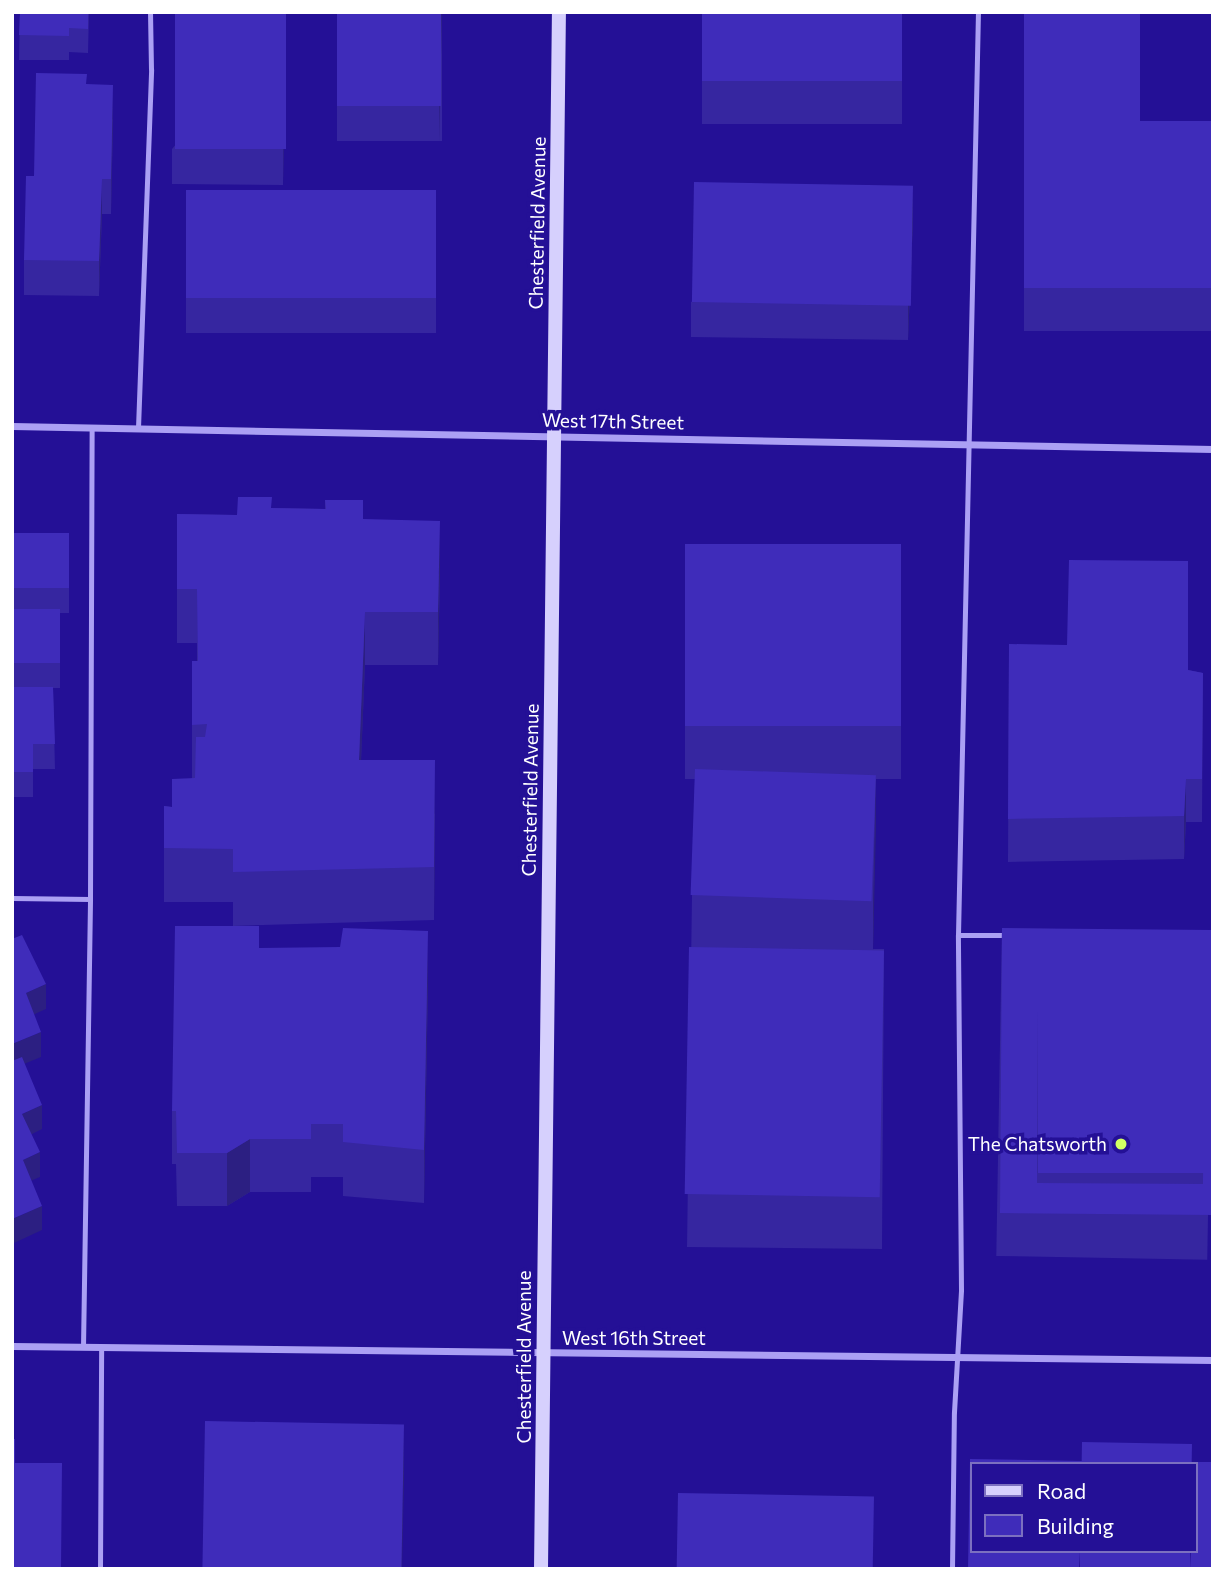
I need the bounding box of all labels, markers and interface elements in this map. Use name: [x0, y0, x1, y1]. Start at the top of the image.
street label: Chesterfield Avenue: [524, 136, 550, 310]
street label: West 17th Street: [542, 408, 684, 434]
street label: Chesterfield Avenue: [517, 703, 543, 877]
place label: The Chatsworth: [968, 1133, 1107, 1155]
marker: The Chatsworth: [1113, 1136, 1129, 1152]
street label: Chesterfield Avenue: [513, 1271, 535, 1443]
street label: West 16th Street: [562, 1327, 706, 1349]
legend: [970, 1462, 1197, 1553]
text: Road: [1037, 1478, 1086, 1503]
text: Building: [1037, 1513, 1114, 1538]

